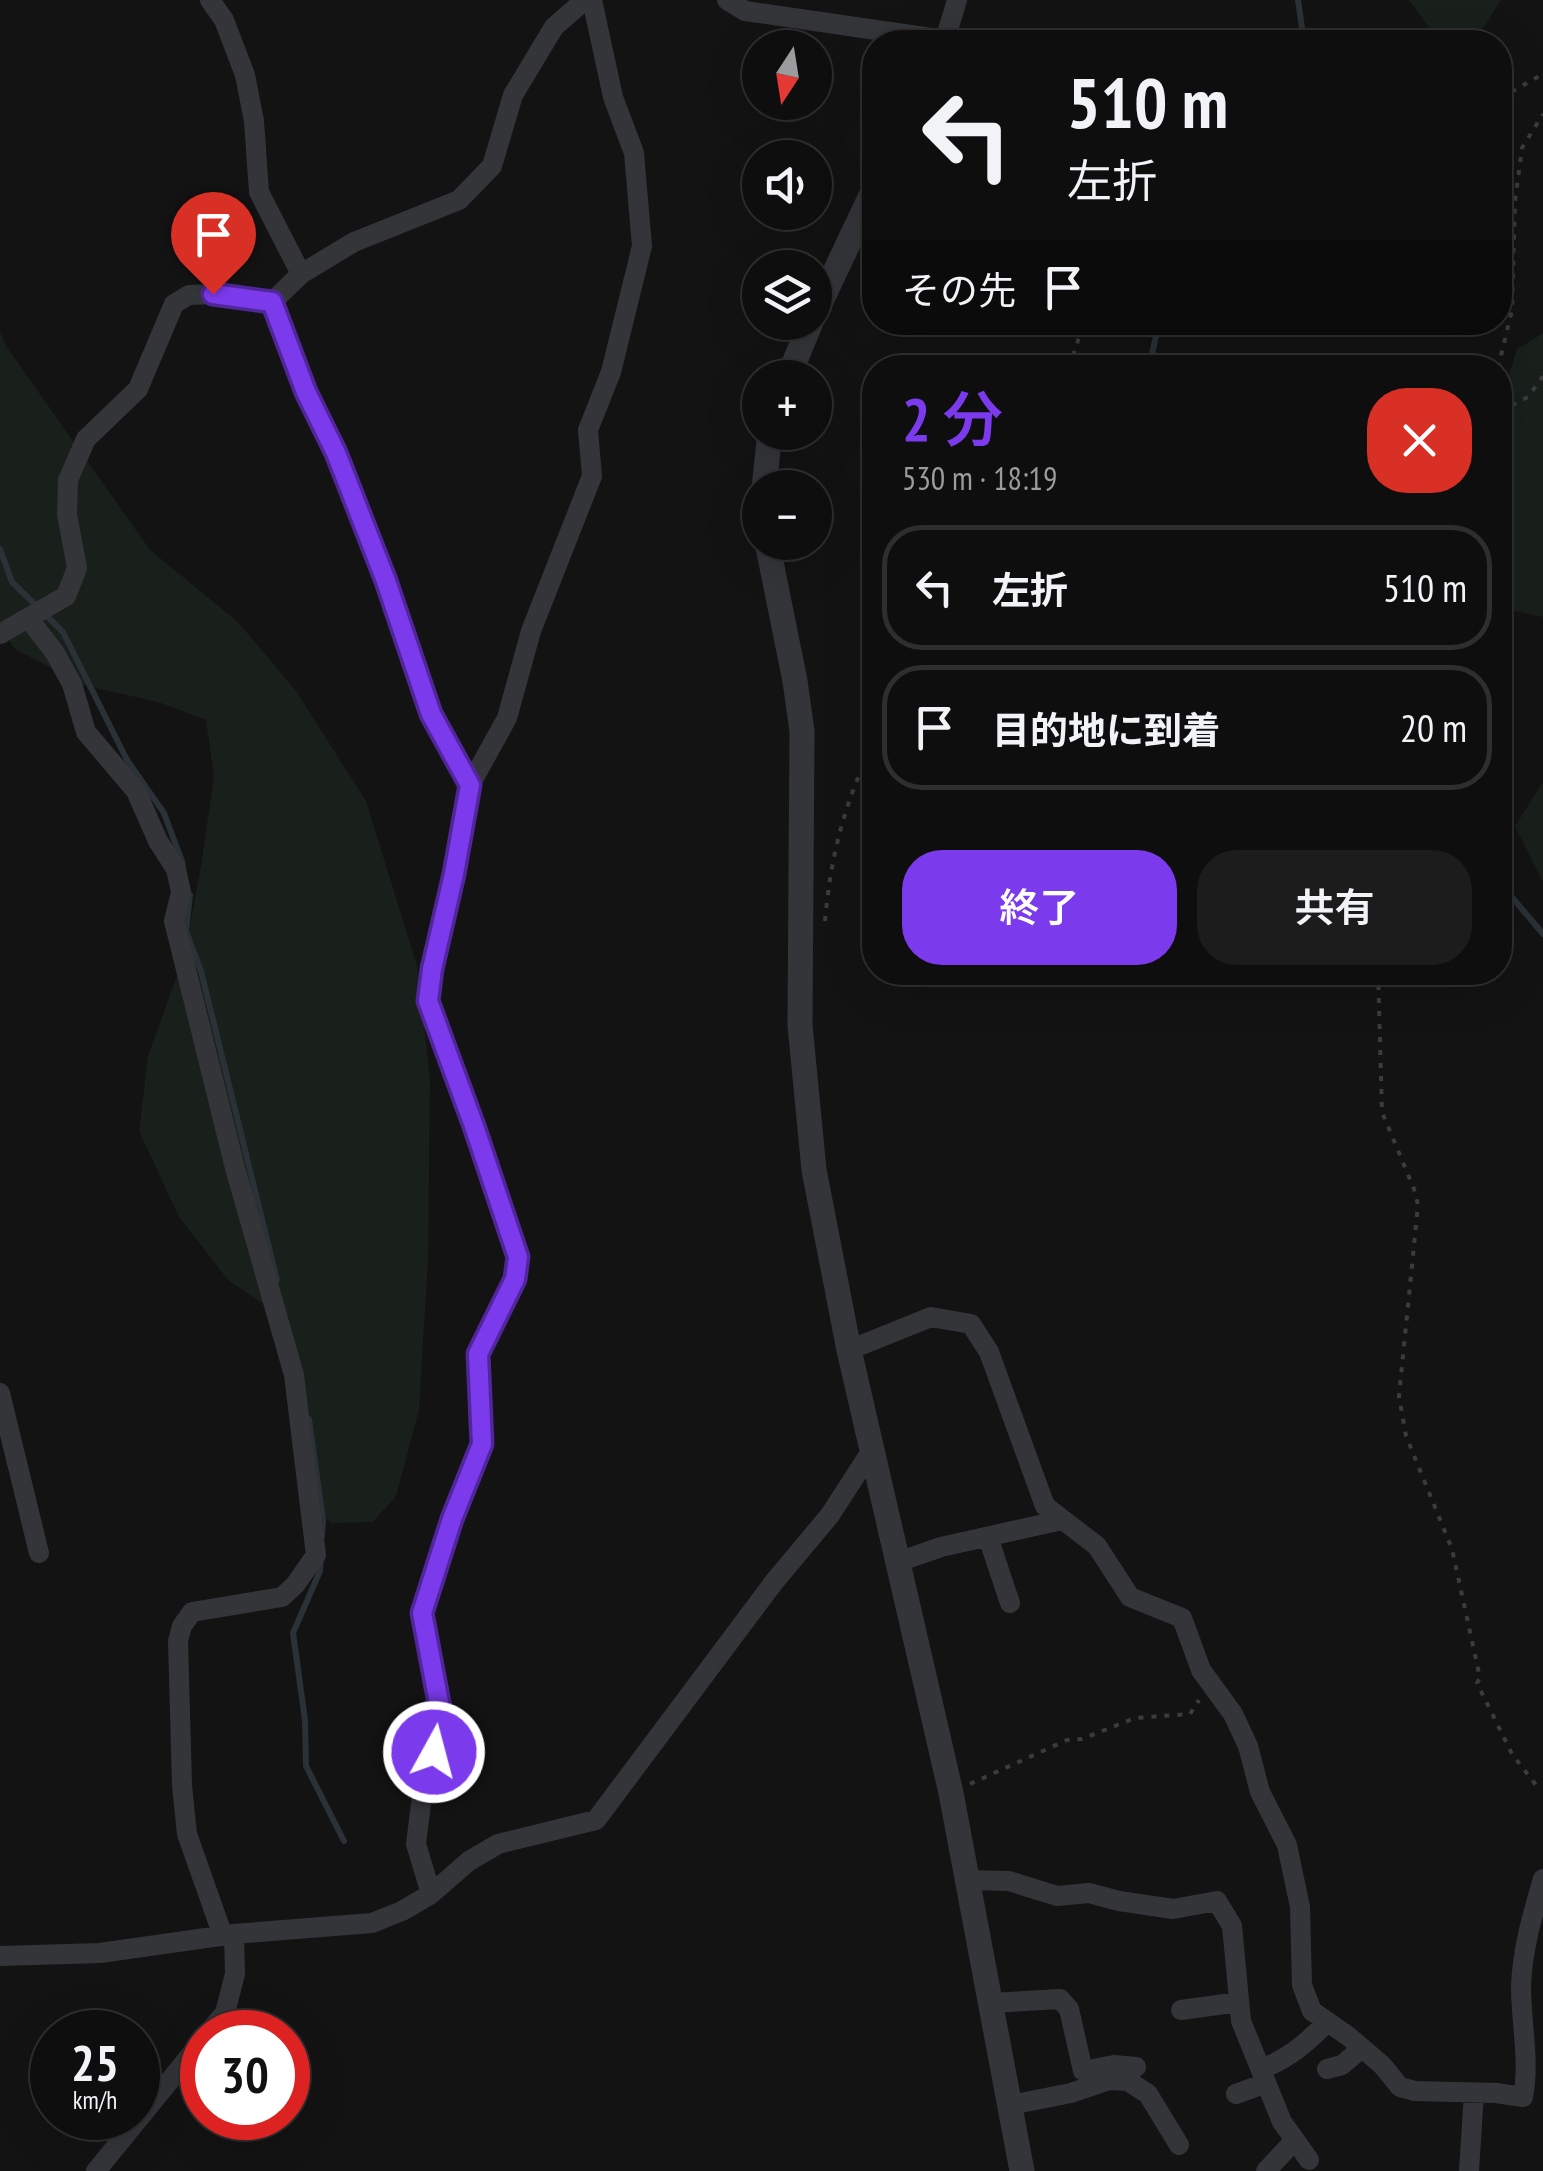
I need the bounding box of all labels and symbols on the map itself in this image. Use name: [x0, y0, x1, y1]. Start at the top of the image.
north arrow: [742, 30, 832, 120]
pin: [171, 192, 256, 295]
position arrow: [382, 1700, 486, 1804]
speed limit sign: 30: [180, 2010, 310, 2140]

